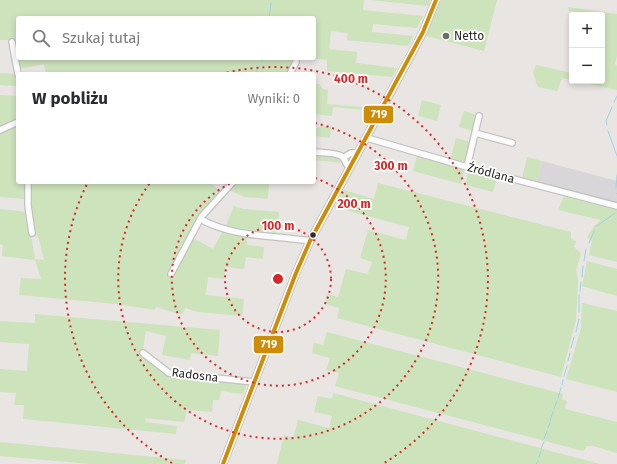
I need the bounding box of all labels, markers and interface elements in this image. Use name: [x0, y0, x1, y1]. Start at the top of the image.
map controls: [569, 12, 605, 84]
button: +: [569, 12, 605, 48]
search box: [16, 16, 316, 60]
icon: search: [30, 27, 52, 49]
text: Szukaj tutaj: [62, 29, 140, 47]
place label: Netto: [454, 29, 484, 43]
marker: Netto: [441, 31, 451, 41]
button: −: [569, 48, 605, 84]
text: 400 m: [334, 72, 368, 86]
text: W pobliżu: [32, 88, 108, 109]
text: Wyniki: 0: [247, 91, 300, 106]
line badge: 719: [363, 105, 394, 124]
text: 719: [371, 108, 387, 121]
street label: Źródlana: [466, 158, 517, 186]
text: 300 m: [373, 159, 408, 173]
text: 200 m: [337, 197, 371, 211]
text: 100 m: [262, 219, 294, 233]
unlabelled marker: [308, 230, 318, 240]
centre of rings: [271, 272, 285, 286]
line badge: 719: [253, 335, 284, 354]
text: 719: [261, 338, 277, 351]
street label: Radosna: [171, 365, 219, 385]

